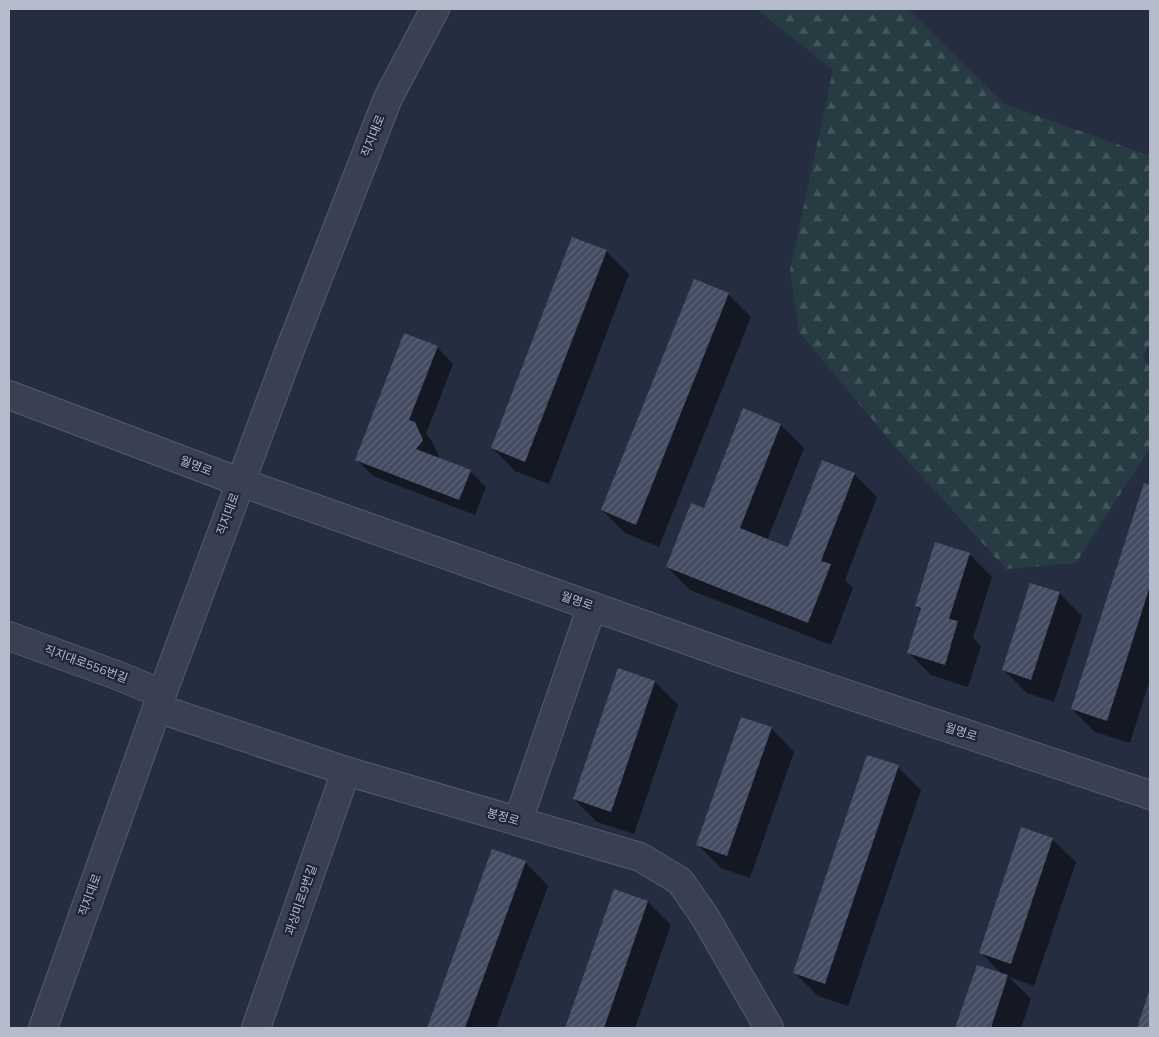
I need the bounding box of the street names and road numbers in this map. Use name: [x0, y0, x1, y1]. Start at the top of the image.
street label: 직지대로: [357, 113, 388, 159]
street label: 월명로: [178, 453, 214, 478]
street label: 직지대로: [213, 491, 242, 537]
street label: 월명로: [559, 588, 595, 613]
street label: 직지대로556번길: [42, 641, 130, 686]
street label: 월명로: [943, 719, 979, 744]
street label: 봉정로: [485, 805, 521, 828]
street label: 과상미로9번길: [281, 863, 320, 937]
street label: 직지대로: [75, 872, 104, 918]

